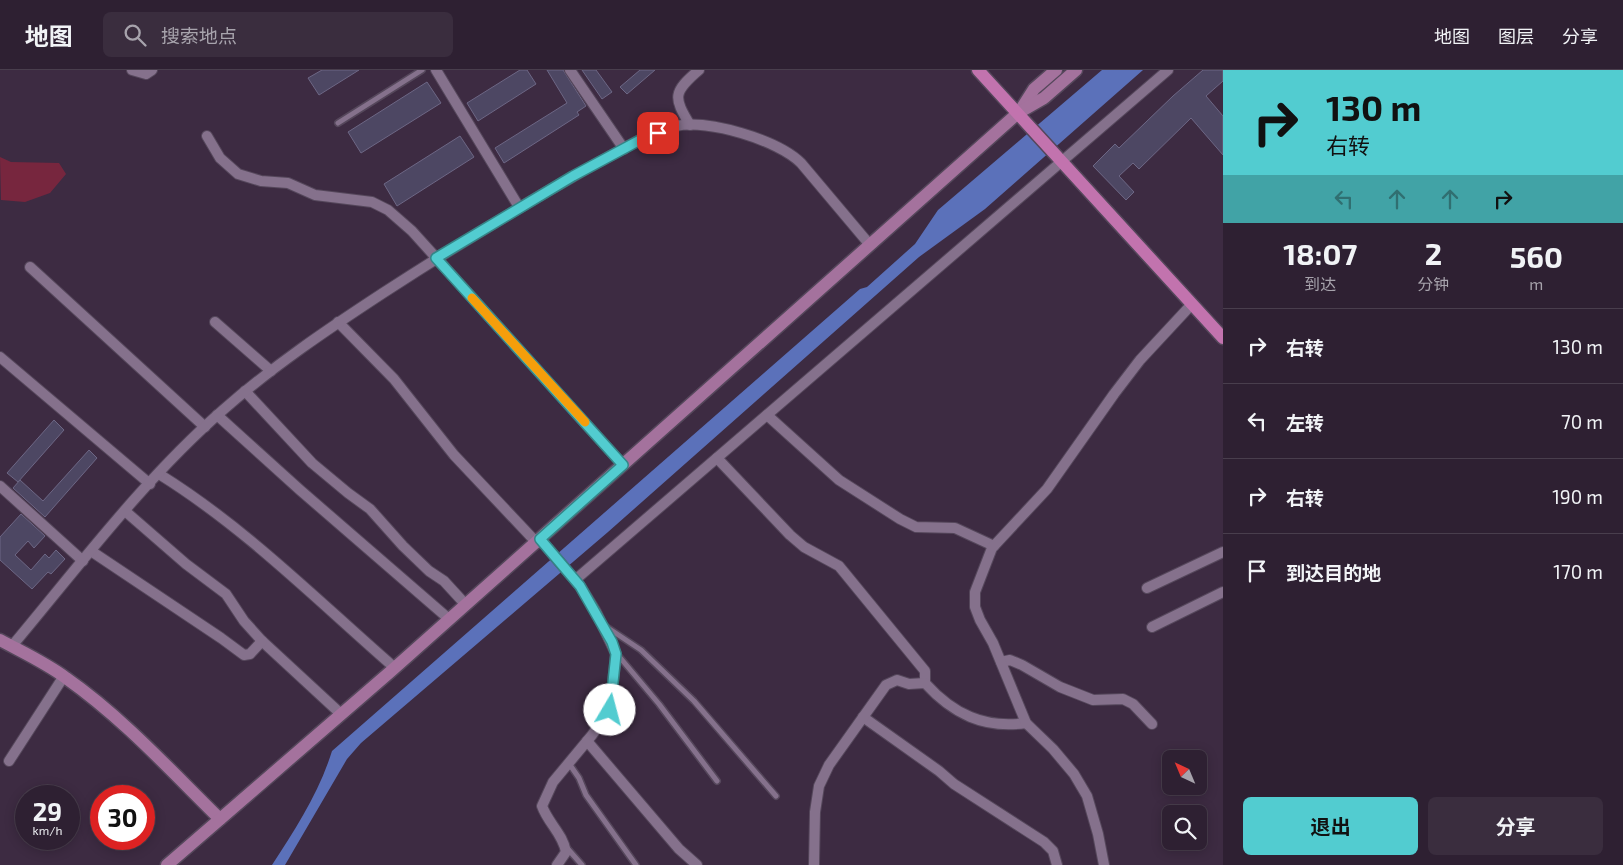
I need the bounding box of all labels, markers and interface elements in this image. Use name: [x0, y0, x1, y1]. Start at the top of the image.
search box: [103, 12, 453, 57]
text: 地图: [25, 21, 73, 50]
icon: search: [121, 21, 149, 49]
text: 搜索地点: [161, 24, 237, 47]
text: 地图: [1434, 25, 1470, 47]
text: 图层: [1498, 25, 1534, 47]
text: 分享: [1562, 25, 1598, 47]
text: 130 m: [1326, 86, 1421, 128]
icon: right: [1243, 90, 1308, 155]
pin: [637, 112, 679, 154]
icon: arrive: [644, 119, 672, 147]
text: 右转: [1326, 132, 1370, 158]
icon: left: [1330, 185, 1358, 213]
icon: ahead: [1383, 185, 1411, 213]
icon: ahead: [1436, 185, 1464, 213]
icon: right: [1489, 185, 1517, 213]
text: 18:07: [1283, 235, 1357, 271]
text: 2: [1425, 235, 1442, 271]
text: 560: [1510, 238, 1563, 274]
text: 到达: [1304, 274, 1336, 293]
text: 分钟: [1417, 274, 1449, 293]
text: m: [1529, 274, 1543, 293]
icon: right: [1243, 332, 1271, 360]
text: 130 m: [1553, 335, 1603, 358]
text: 右转: [1286, 336, 1324, 359]
icon: left: [1243, 407, 1271, 435]
text: 70 m: [1561, 410, 1603, 433]
text: 左转: [1286, 411, 1324, 434]
icon: right: [1243, 482, 1271, 510]
text: 190 m: [1552, 485, 1603, 508]
text: 右转: [1286, 486, 1324, 509]
icon: arrive: [1243, 557, 1271, 585]
text: 170 m: [1553, 560, 1603, 583]
text: 到达目的地: [1286, 561, 1381, 584]
position arrow: [583, 683, 635, 735]
north arrow: [1162, 750, 1208, 795]
map controls: [1162, 750, 1207, 850]
speed limit sign: 30: [90, 785, 155, 850]
text: 29: [33, 796, 62, 826]
button: 退出: [1243, 797, 1418, 855]
button: 分享: [1428, 797, 1603, 855]
button: search: [1162, 805, 1207, 850]
text: km/h: [33, 823, 62, 837]

